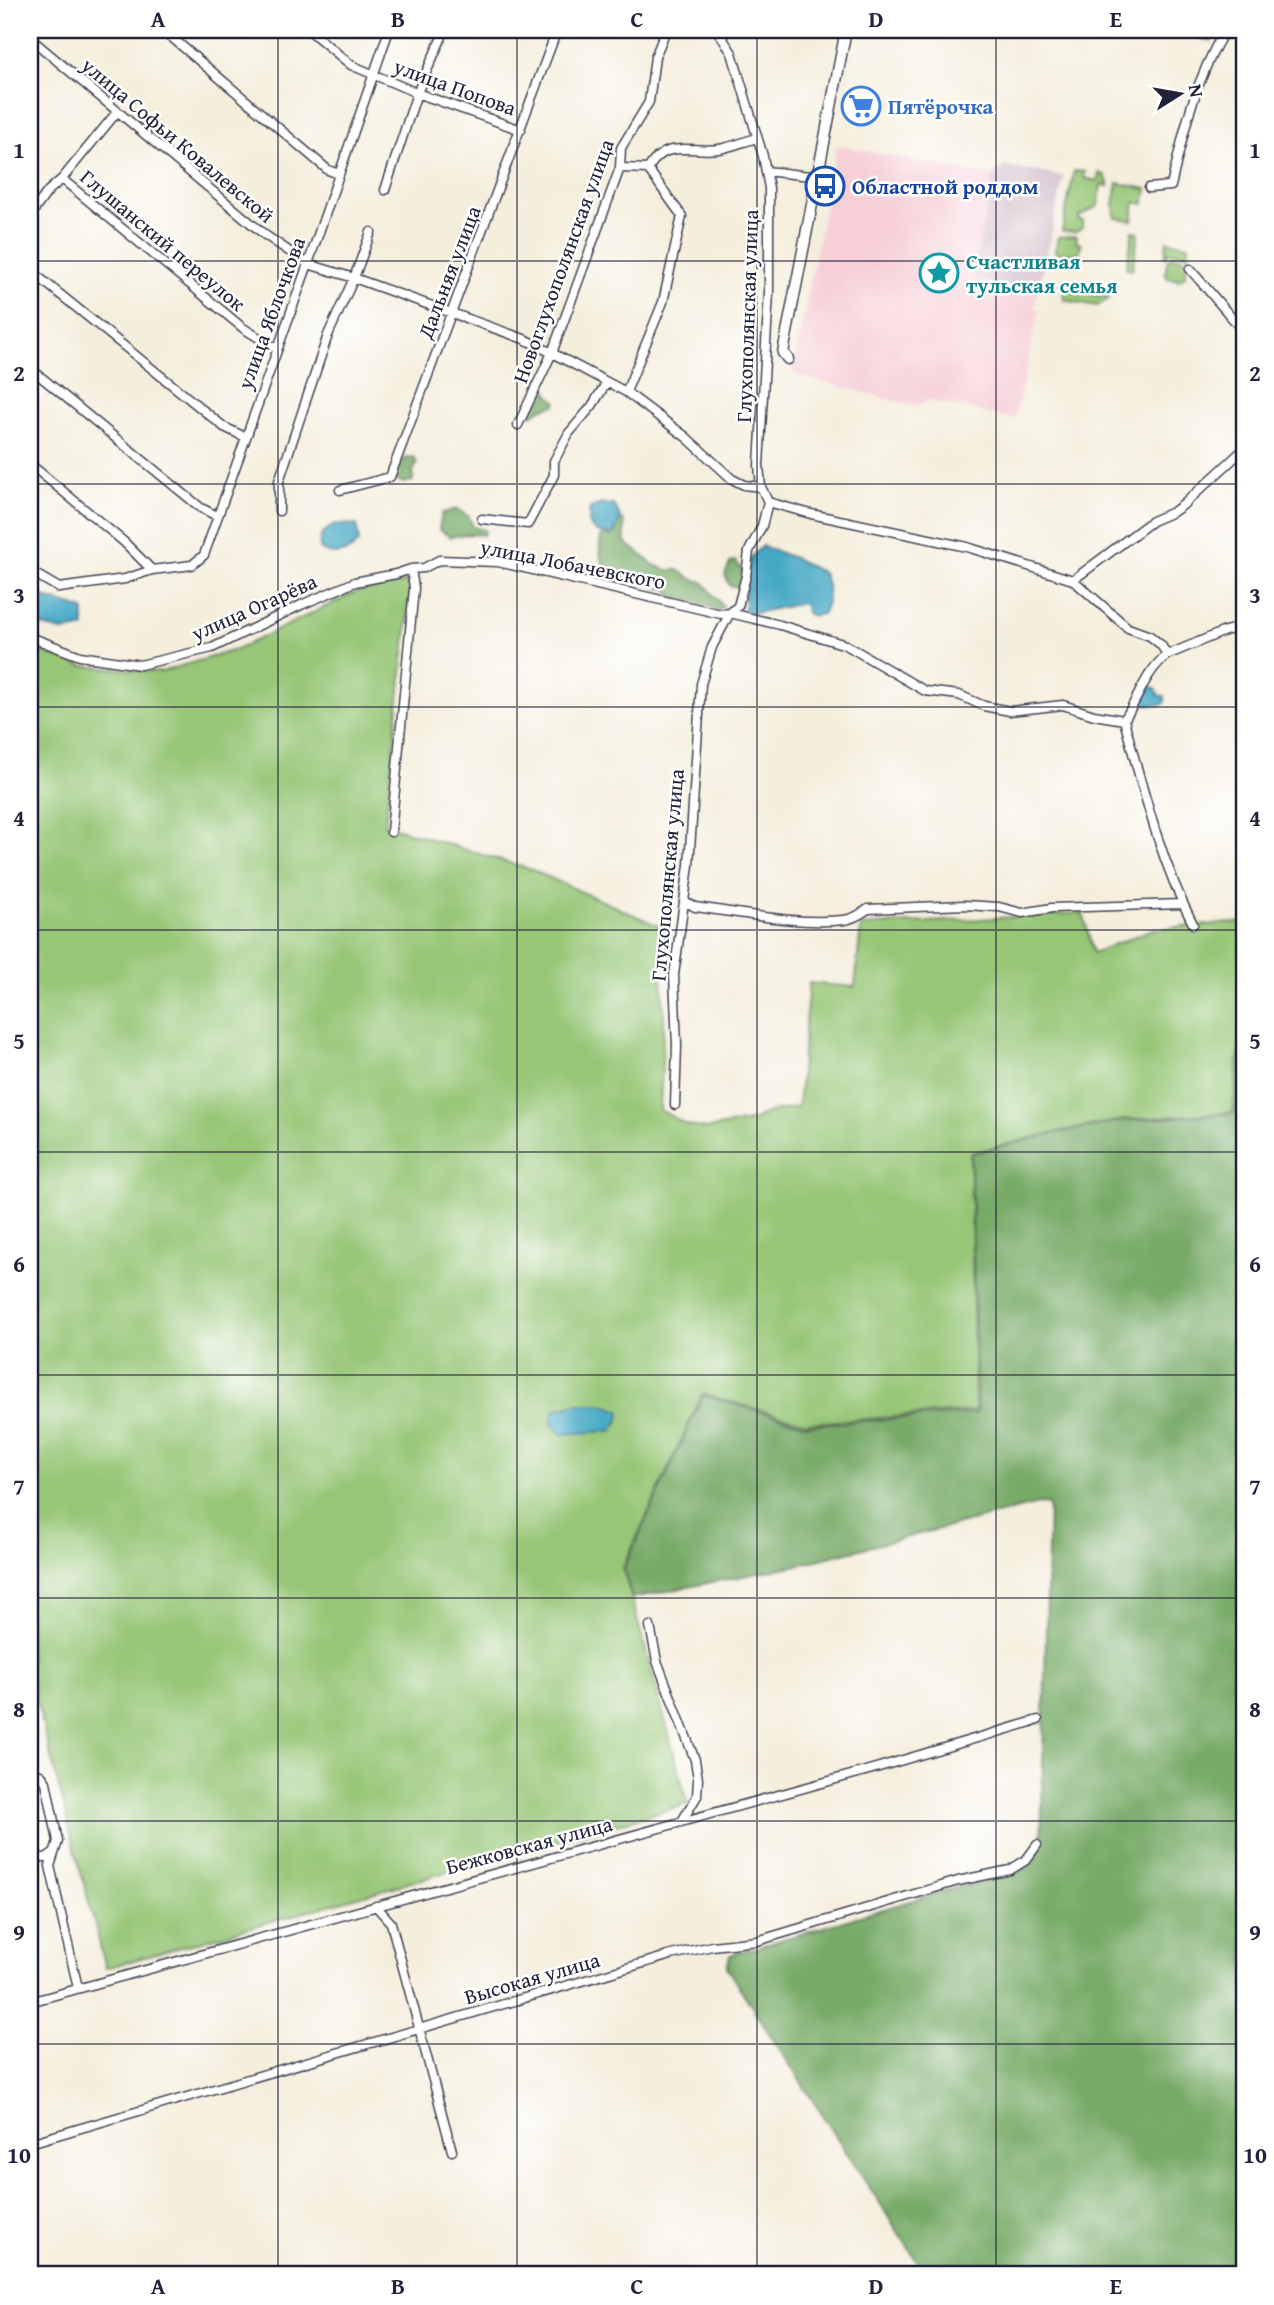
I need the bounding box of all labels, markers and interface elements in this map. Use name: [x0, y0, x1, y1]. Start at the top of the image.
text: A: [151, 2, 166, 35]
text: B: [391, 2, 405, 35]
text: C: [630, 2, 644, 35]
text: D: [869, 2, 884, 35]
text: E: [1110, 2, 1122, 35]
street label: улица Софьи Ковалевской: [74, 49, 281, 230]
street label: улица Попова: [388, 50, 521, 124]
north arrow: [1144, 60, 1214, 130]
text: N: [1182, 82, 1212, 100]
supermarket icon: Пятёрочка: [840, 85, 882, 127]
place label: Пятёрочка: [888, 91, 994, 122]
text: 1: [13, 133, 25, 166]
text: 1: [1249, 133, 1261, 166]
street label: Новоглухополянская улица: [504, 135, 622, 387]
street label: Глушанский переулок: [74, 162, 252, 318]
bus stop icon: Областной роддом: [804, 165, 846, 207]
place label: Областной роддом: [852, 171, 1039, 202]
street label: Дальняя улица: [409, 201, 488, 344]
street label: Глухополянская улица: [728, 209, 766, 423]
street label: улица Яблочкова: [229, 233, 313, 394]
place label: Счастливая тульская семья: [966, 246, 1118, 301]
place icon: Счастливая тульская семья: [918, 252, 960, 294]
text: 2: [13, 356, 25, 389]
text: 2: [1249, 356, 1261, 389]
street label: улица Лобачевского: [477, 531, 668, 597]
street label: улица Огарёва: [185, 566, 322, 649]
text: 3: [13, 578, 25, 611]
text: 3: [1249, 578, 1261, 611]
street label: Глухополянская улица: [642, 768, 692, 982]
text: 4: [13, 801, 25, 834]
text: 4: [1249, 801, 1261, 834]
text: 5: [13, 1024, 25, 1057]
text: 5: [1249, 1024, 1261, 1057]
text: 6: [13, 1247, 25, 1280]
text: 6: [1249, 1247, 1261, 1280]
text: 7: [13, 1470, 25, 1503]
text: 7: [1249, 1470, 1261, 1503]
text: 8: [13, 1692, 25, 1725]
text: 8: [1249, 1692, 1261, 1725]
street label: Бежковская улица: [442, 1808, 616, 1882]
text: 9: [13, 1915, 25, 1948]
text: 9: [1249, 1915, 1261, 1948]
street label: Высокая улица: [461, 1944, 603, 2012]
text: 10: [7, 2138, 31, 2171]
text: 10: [1243, 2138, 1267, 2171]
text: A: [151, 2269, 166, 2302]
text: B: [391, 2269, 405, 2302]
text: C: [630, 2269, 644, 2302]
text: D: [869, 2269, 884, 2302]
text: E: [1110, 2269, 1122, 2302]

